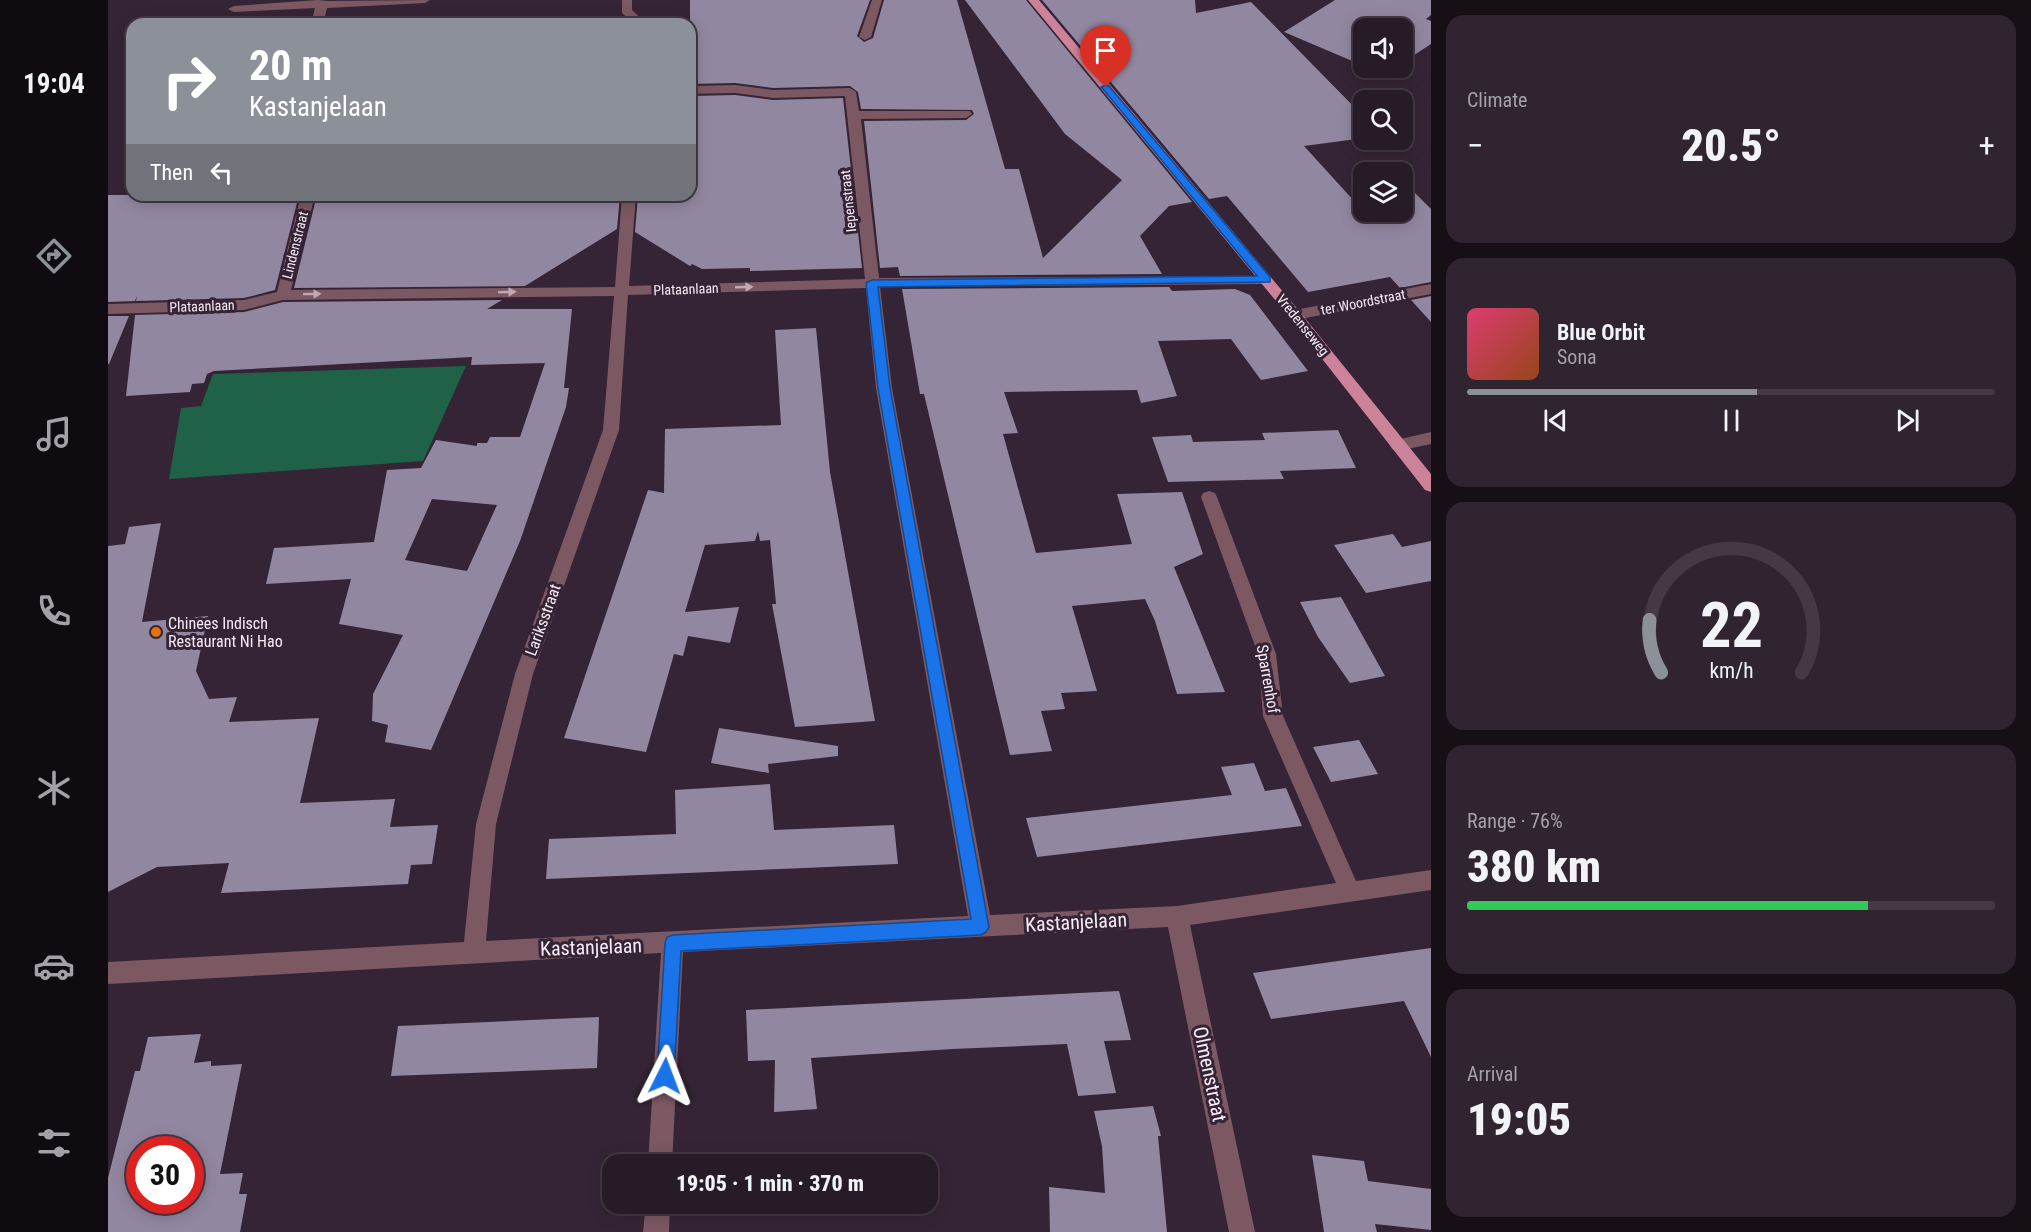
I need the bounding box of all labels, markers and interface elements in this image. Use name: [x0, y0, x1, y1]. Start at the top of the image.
map controls: [1353, 18, 1413, 222]
button: sound: [1353, 18, 1413, 78]
pin: [1080, 25, 1131, 87]
icon: arrive: [1089, 34, 1122, 67]
text: 20 m: [249, 41, 332, 90]
icon: right: [150, 42, 228, 120]
text: 19:04: [23, 68, 85, 100]
text: Climate: [1467, 88, 1527, 112]
button: search: [1353, 90, 1413, 150]
text: Kastanjelaan: [249, 91, 387, 123]
text: 20.5°: [1681, 119, 1781, 172]
text: −: [1467, 126, 1484, 165]
text: +: [1979, 126, 1995, 165]
icon: left: [205, 156, 238, 189]
text: Then: [150, 160, 193, 185]
button: layers: [1353, 162, 1413, 222]
street label: Iepenstraat: [837, 169, 859, 233]
street label: Lindenstraat: [279, 210, 311, 280]
icon: directions: [33, 235, 75, 277]
street label: Plataanlaan: [653, 280, 719, 298]
one-way arrow: [735, 283, 754, 292]
street label: ter Woordstraat: [1319, 286, 1407, 318]
one-way arrow: [498, 287, 517, 297]
one-way arrow: [303, 289, 322, 299]
street label: Vredenseweg: [1273, 291, 1333, 359]
street label: Plataanlaan: [169, 297, 235, 315]
text: Blue Orbit: [1557, 320, 1645, 345]
text: Sona: [1557, 345, 1597, 369]
icon: previous: [1539, 404, 1572, 437]
icon: pause: [1715, 404, 1748, 437]
icon: next: [1891, 404, 1924, 437]
icon: music: [33, 413, 75, 455]
street label: Lariksstraat: [521, 581, 565, 658]
text: 22: [1699, 589, 1763, 662]
icon: phone: [33, 590, 75, 632]
place label: Chinees Indisch Restaurant Ni Hao: [168, 614, 283, 651]
marker: Chinees Indisch Restaurant Ni Hao: [149, 625, 163, 639]
street label: Sparrenhof: [1253, 643, 1283, 715]
text: km/h: [1709, 658, 1753, 683]
icon: climate: [33, 767, 75, 809]
text: Range · 76%: [1467, 809, 1563, 833]
text: 380 km: [1467, 840, 1601, 893]
street label: Kastanjelaan: [1024, 907, 1128, 937]
street label: Kastanjelaan: [540, 933, 642, 961]
icon: car: [33, 945, 75, 987]
street label: Olmenstraat: [1188, 1024, 1232, 1124]
position arrow: [633, 1044, 697, 1108]
text: Arrival: [1467, 1062, 1518, 1086]
text: 19:05: [1467, 1093, 1571, 1146]
icon: filters: [33, 1122, 75, 1164]
speed limit sign: 30: [126, 1136, 204, 1214]
text: 19:05 · 1 min · 370 m: [676, 1171, 864, 1196]

